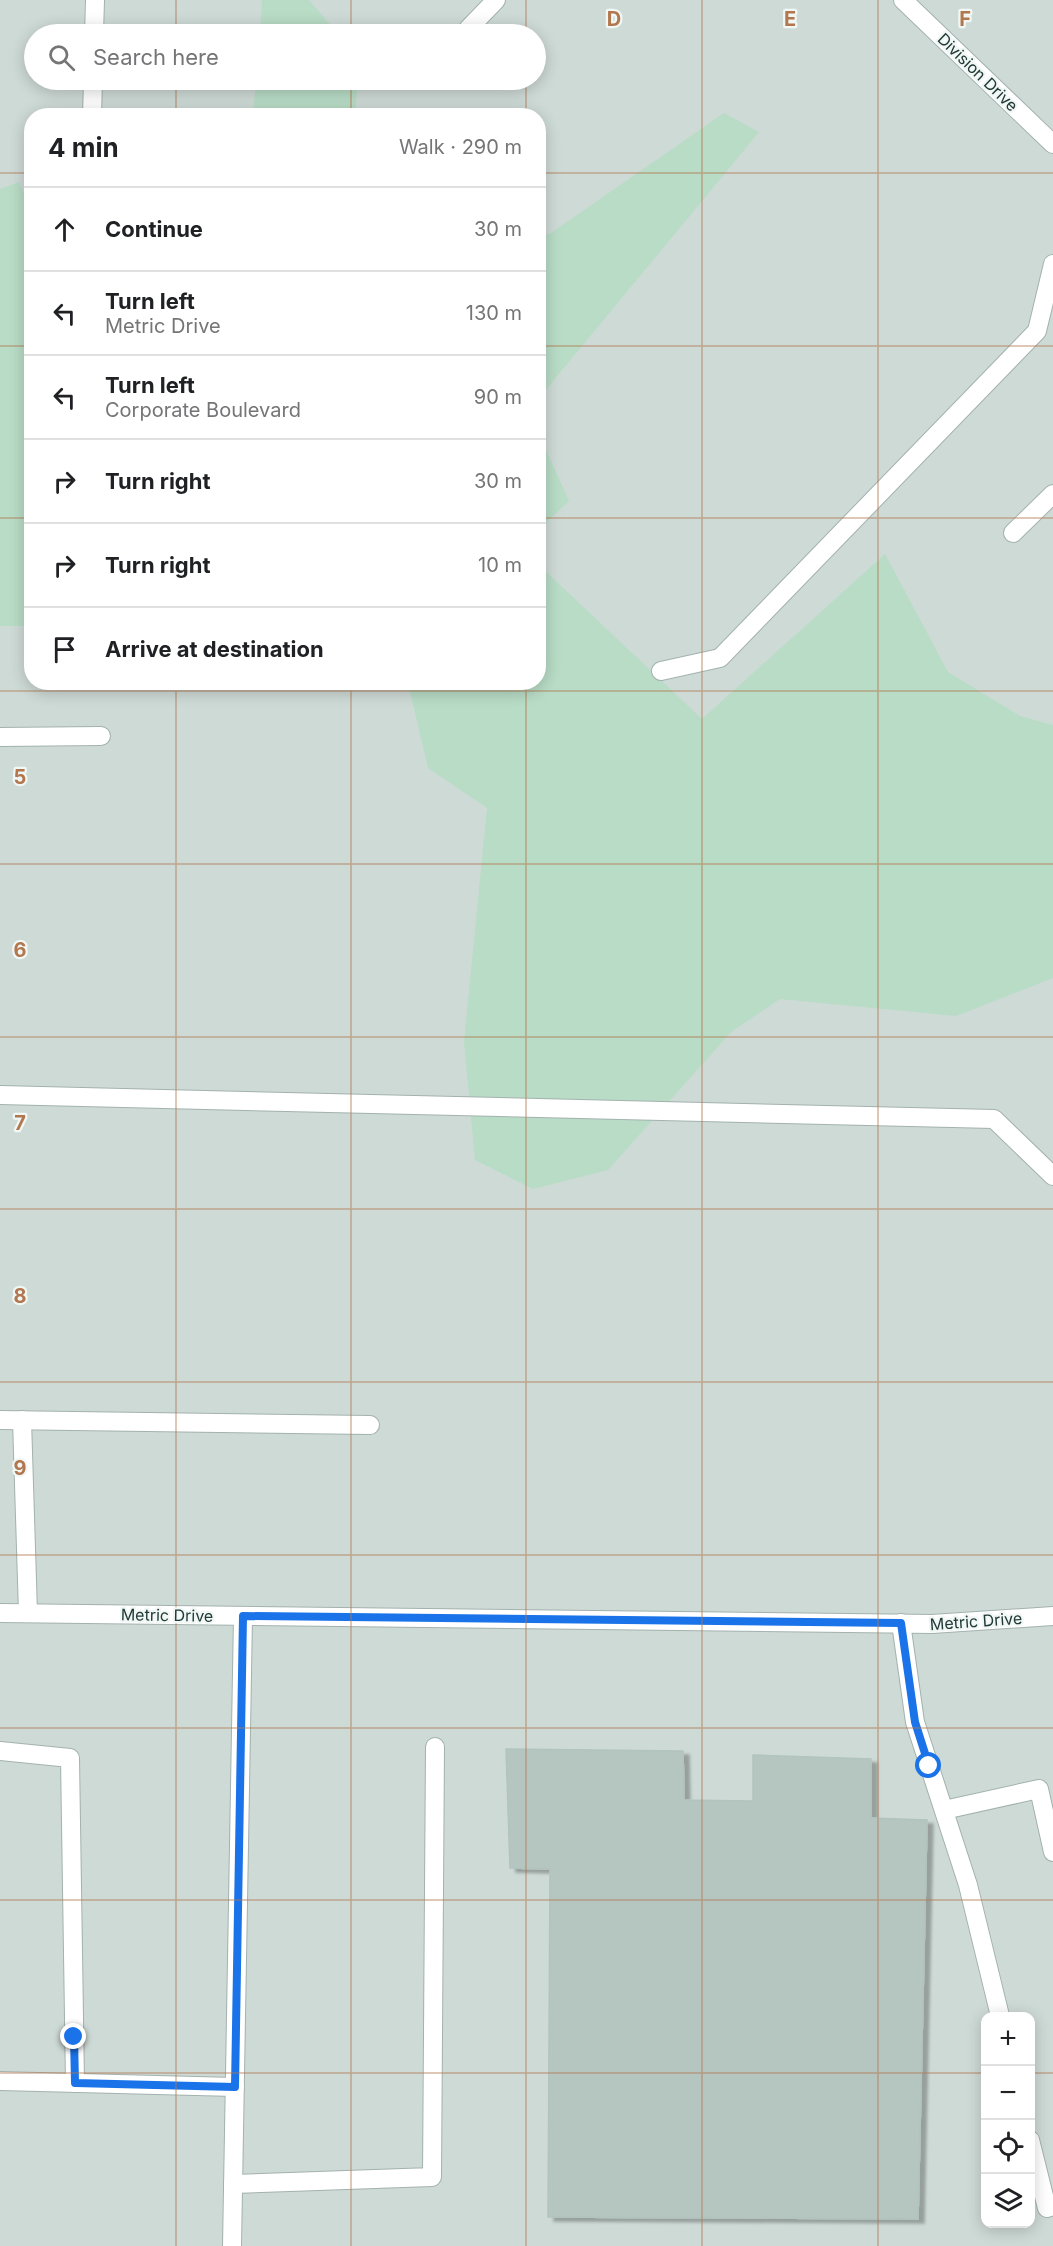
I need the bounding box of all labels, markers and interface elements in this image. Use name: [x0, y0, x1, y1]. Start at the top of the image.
text: D: [607, 7, 621, 31]
text: E: [784, 7, 796, 31]
text: F: [959, 7, 971, 31]
search box: [24, 24, 546, 90]
street label: Division Drive: [934, 29, 1022, 115]
icon: search: [45, 41, 78, 74]
text: Search here: [93, 44, 219, 70]
text: 4 min: [48, 132, 119, 163]
text: Walk · 290 m: [399, 135, 522, 159]
icon: ahead: [48, 213, 81, 246]
text: Continue: [105, 216, 203, 242]
text: 30 m: [474, 217, 522, 241]
text: Turn left: [105, 288, 195, 314]
icon: left: [48, 297, 81, 330]
text: 130 m: [466, 301, 522, 325]
text: Metric Drive: [105, 314, 221, 338]
text: Turn left: [105, 372, 195, 398]
icon: left: [48, 381, 81, 414]
text: 90 m: [474, 385, 522, 409]
text: Corporate Boulevard: [105, 398, 301, 422]
icon: right: [48, 465, 81, 498]
text: Turn right: [105, 468, 211, 494]
text: 30 m: [474, 469, 522, 493]
icon: right: [48, 549, 81, 582]
text: Turn right: [105, 552, 211, 578]
text: 10 m: [478, 553, 522, 577]
icon: arrive: [48, 633, 81, 666]
text: Arrive at destination: [105, 636, 324, 662]
text: 5: [14, 765, 26, 789]
text: 6: [14, 938, 27, 962]
text: 7: [14, 1111, 26, 1135]
text: 8: [13, 1284, 27, 1308]
text: 9: [14, 1456, 27, 1480]
street label: Metric Drive: [121, 1604, 213, 1626]
street label: Metric Drive: [929, 1608, 1023, 1634]
route start: [915, 1752, 941, 1778]
map controls: [981, 2012, 1035, 2228]
button: +: [981, 2012, 1035, 2066]
route end: [60, 2023, 86, 2049]
button: −: [981, 2066, 1035, 2120]
button: locate: [981, 2120, 1035, 2174]
button: layers: [981, 2174, 1035, 2228]

